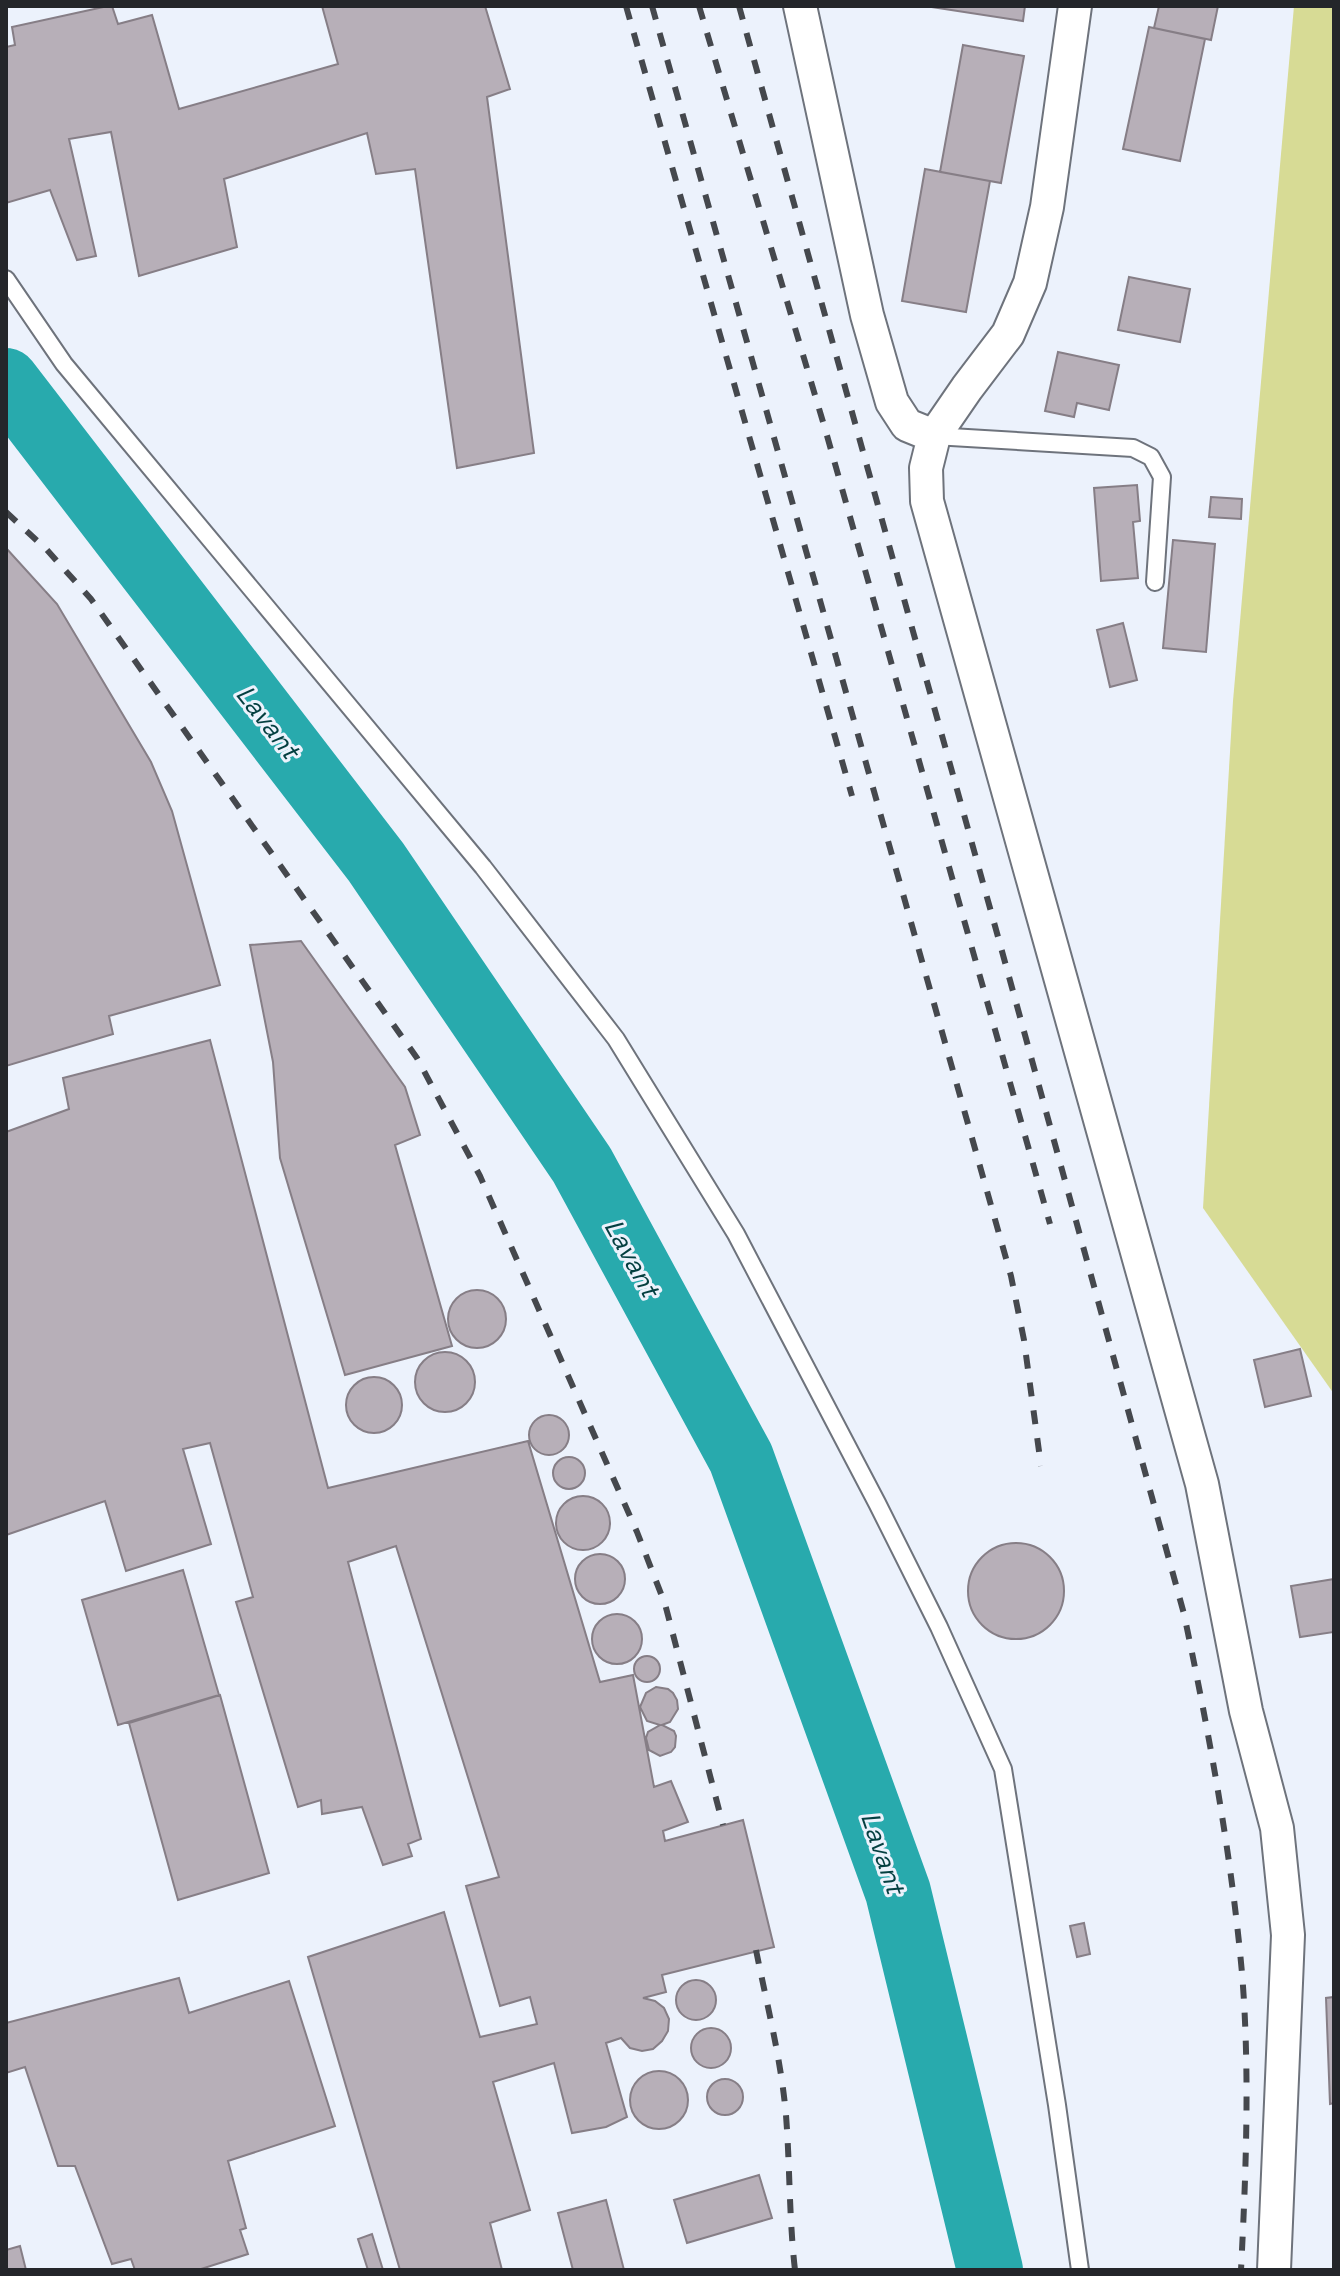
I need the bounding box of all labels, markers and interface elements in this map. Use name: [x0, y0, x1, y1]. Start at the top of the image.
water label: Lavant: [229, 678, 309, 767]
water label: Lavant: [597, 1213, 668, 1305]
water label: Lavant: [853, 1807, 913, 1900]

